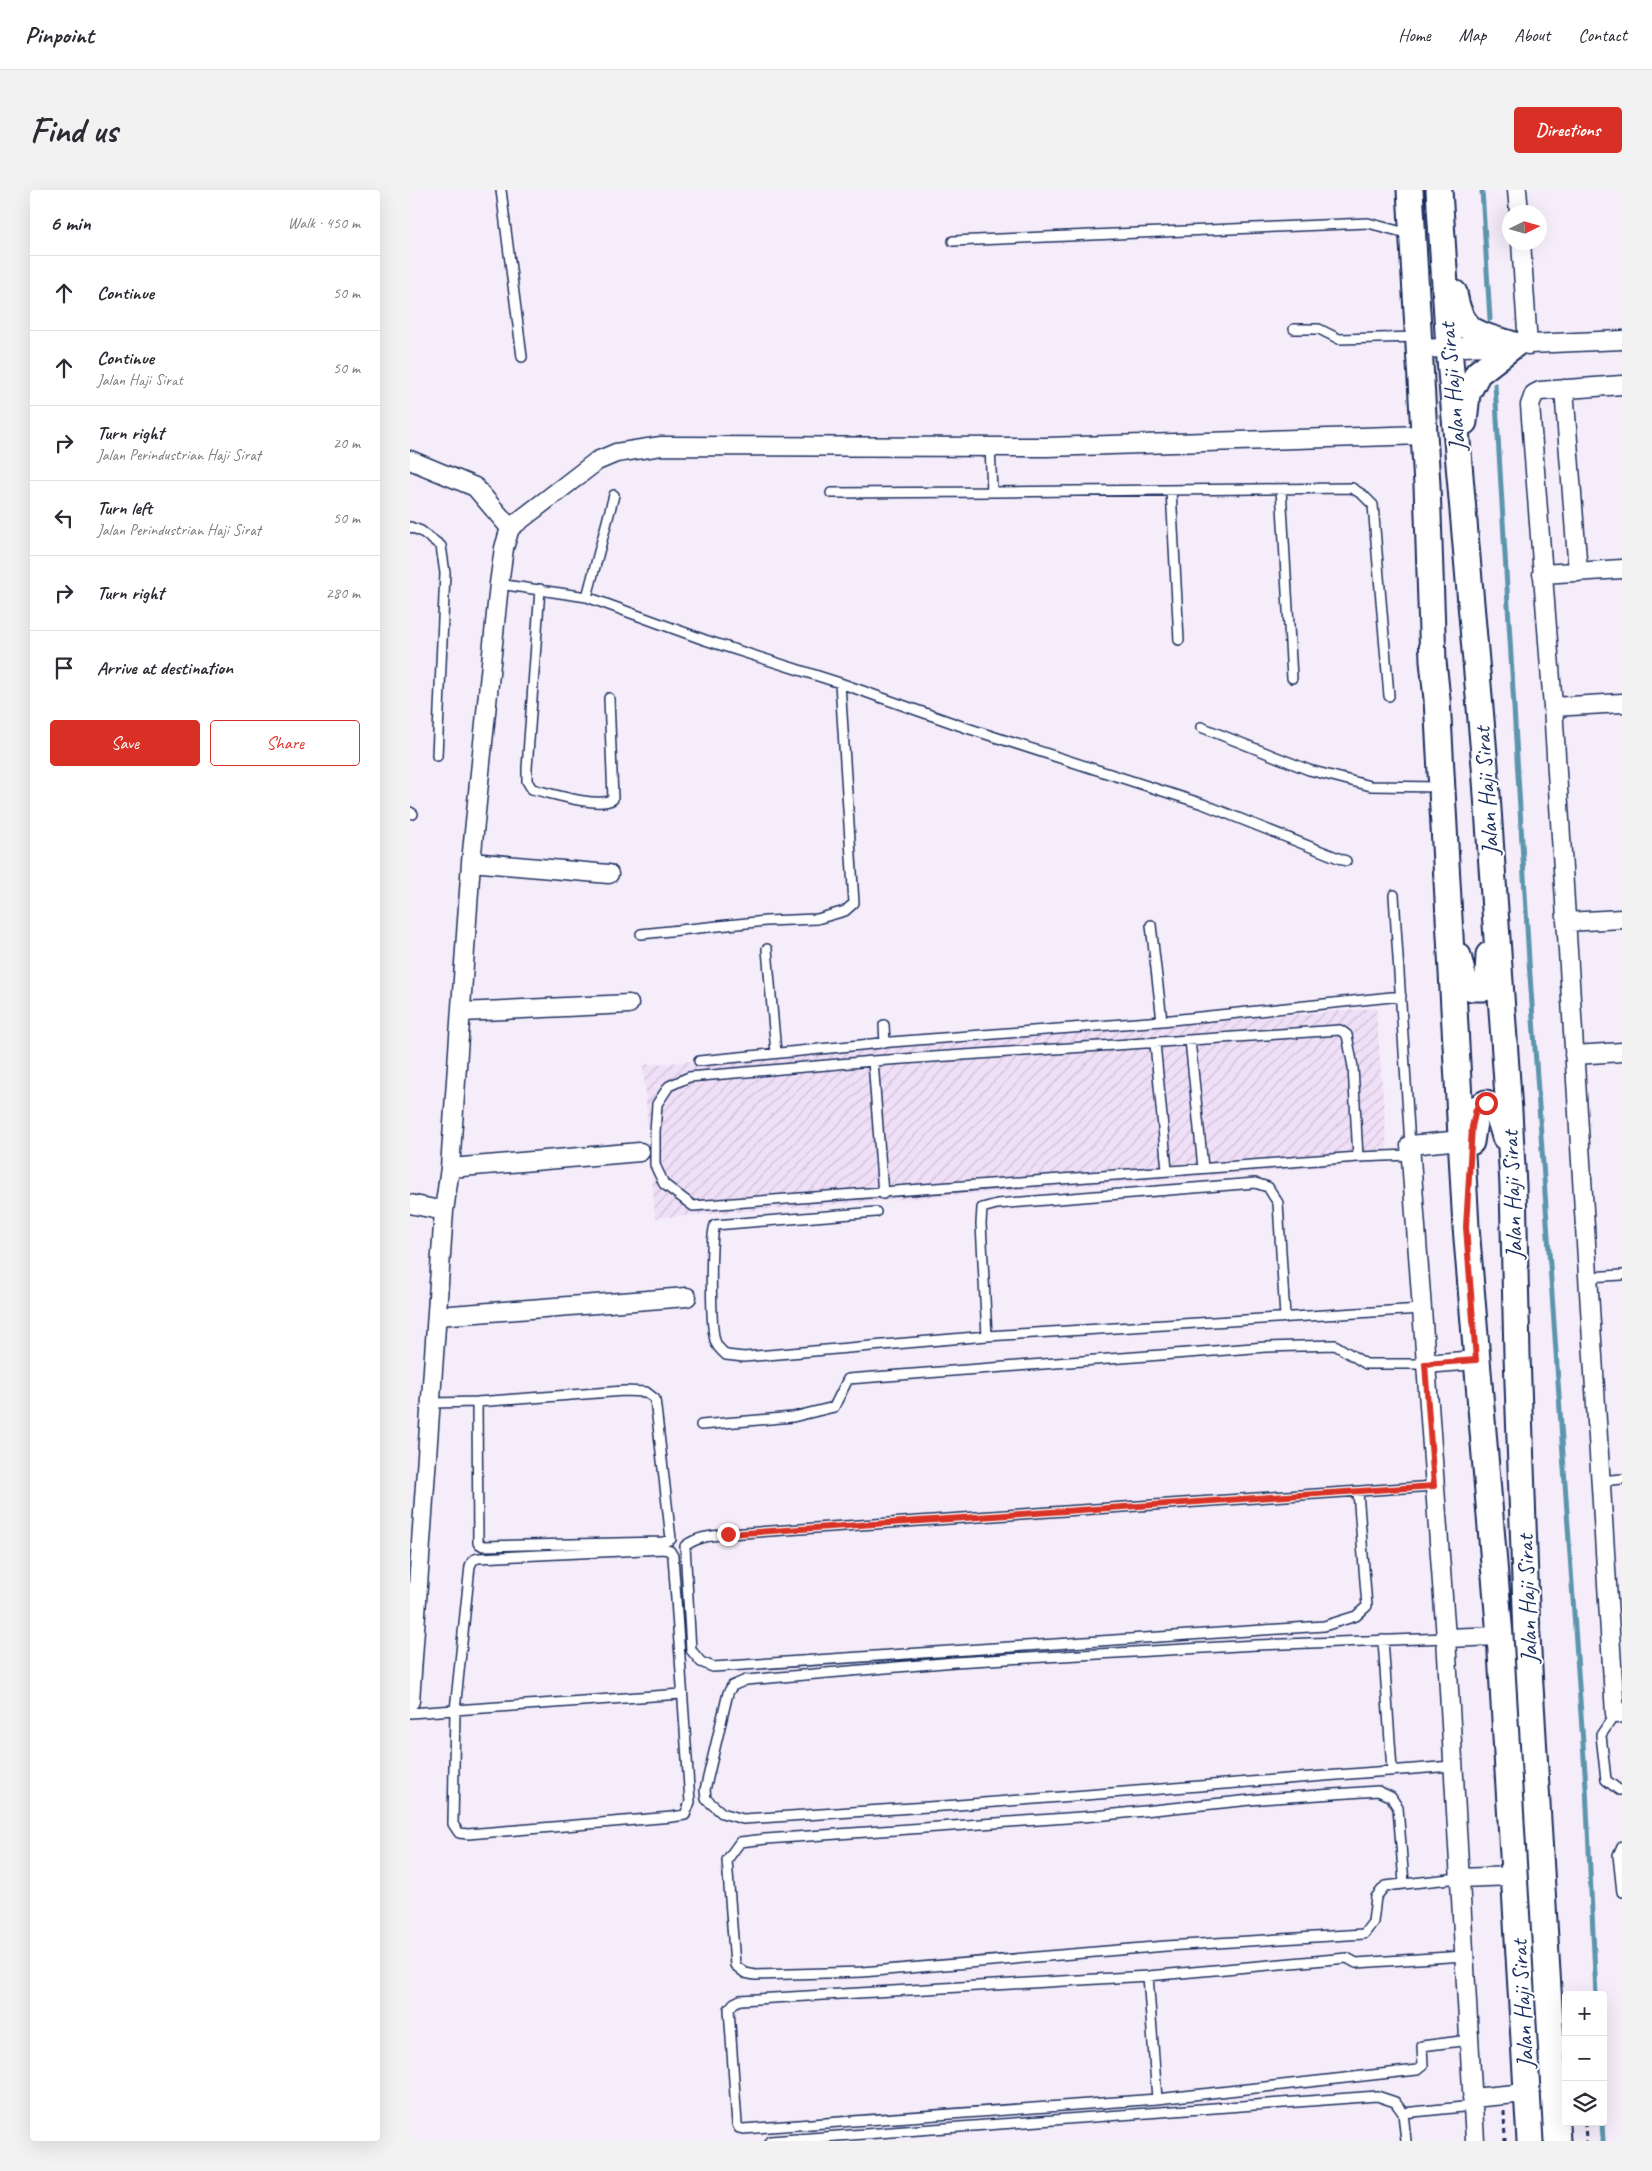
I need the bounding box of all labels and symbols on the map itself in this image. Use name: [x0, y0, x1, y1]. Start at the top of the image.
north arrow: [1502, 205, 1547, 250]
street label: Jalan Haji Sirat: [1431, 320, 1473, 453]
street label: Jalan Haji Sirat: [1466, 724, 1506, 857]
route start: [1475, 1092, 1498, 1115]
street label: Jalan Haji Sirat: [1495, 1128, 1529, 1261]
route end: [717, 1523, 740, 1546]
street label: Jalan Haji Sirat: [1510, 1532, 1544, 1665]
street label: Jalan Haji Sirat: [1504, 1937, 1540, 2070]

